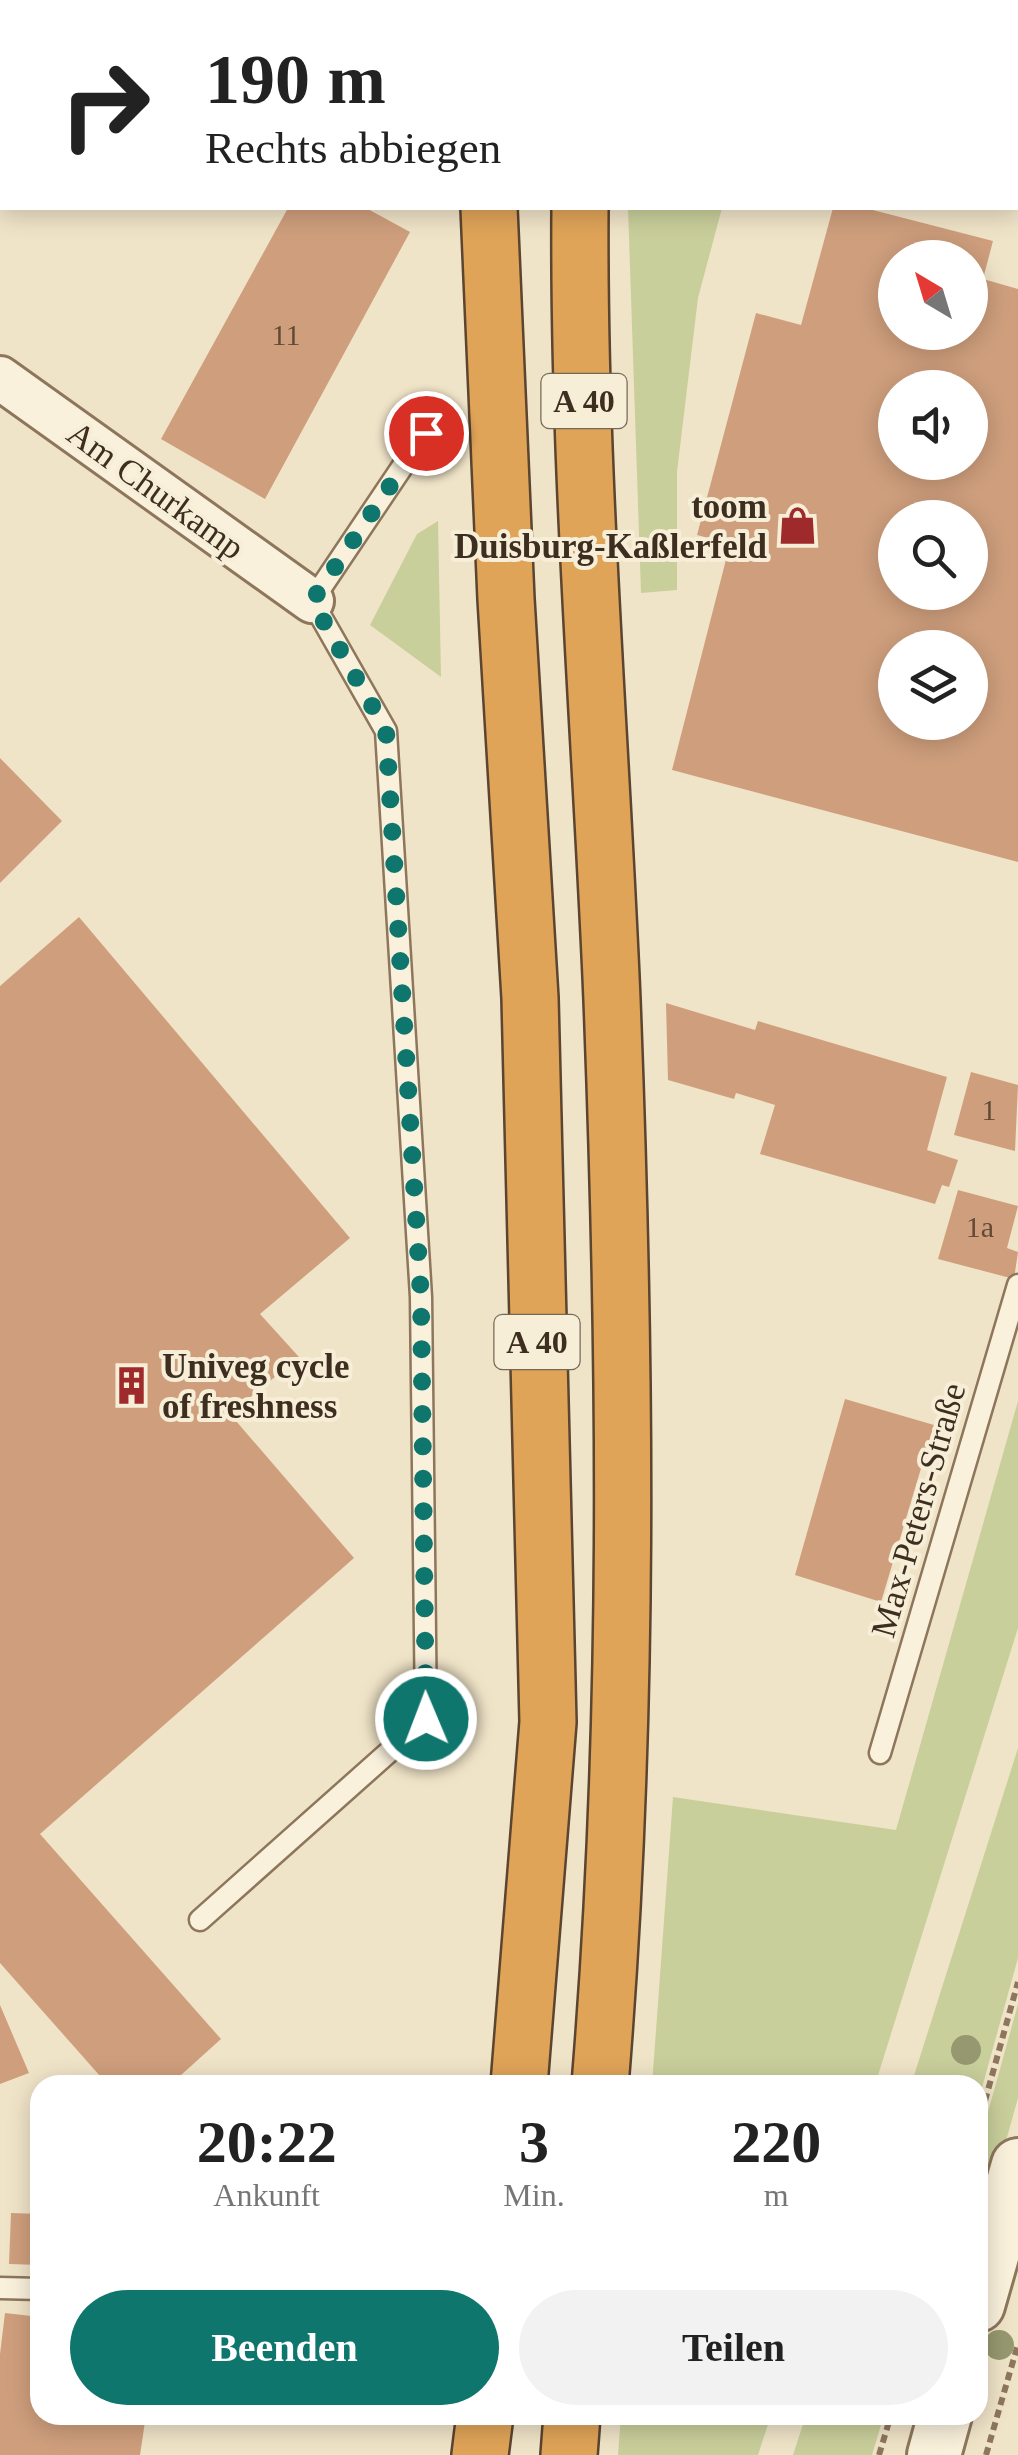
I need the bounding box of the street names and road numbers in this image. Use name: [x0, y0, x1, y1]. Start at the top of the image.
road number: A 40: [542, 374, 626, 428]
street label: Am Churkamp: [60, 413, 252, 568]
road number: A 40: [494, 1315, 580, 1369]
street label: Max-Peters-Straße: [864, 1379, 973, 1642]

